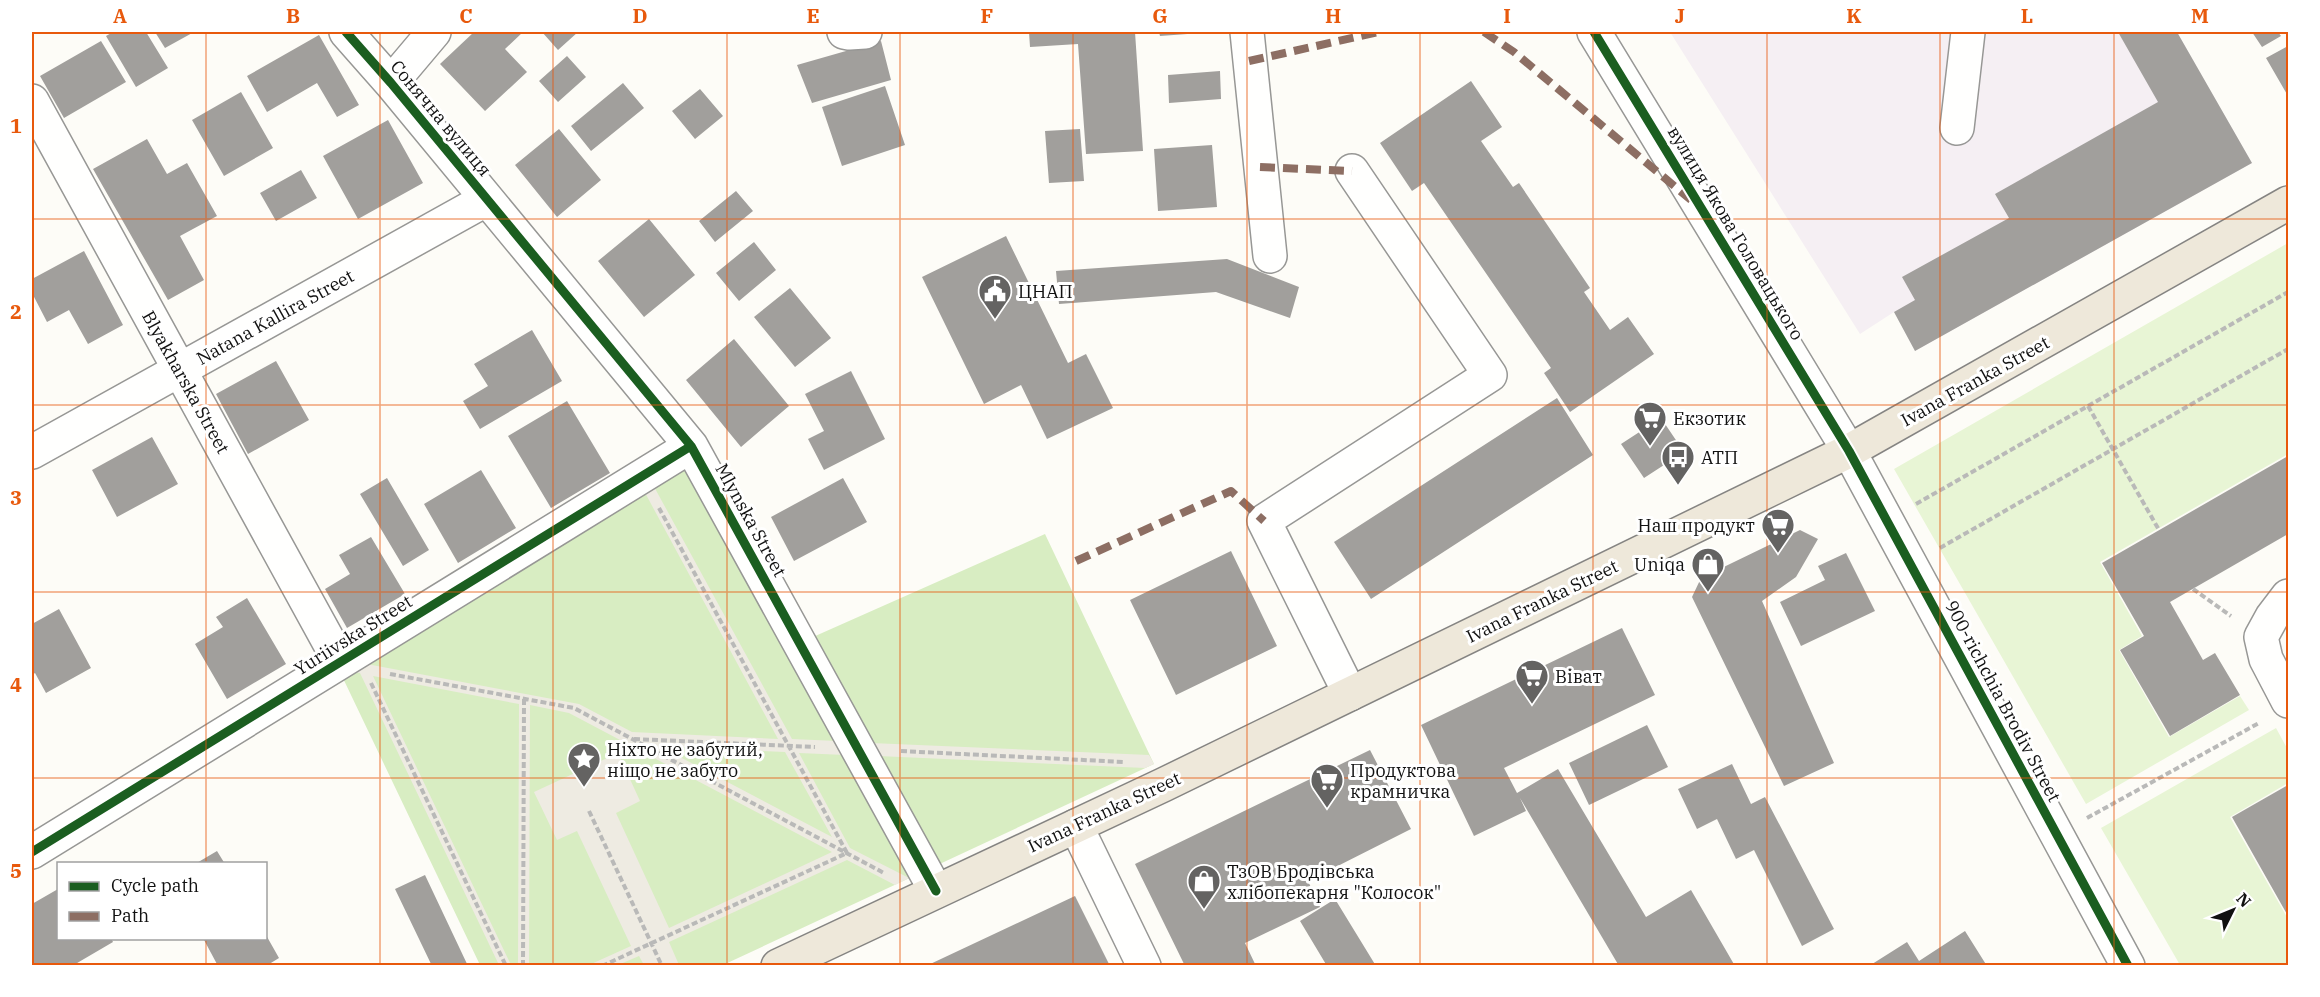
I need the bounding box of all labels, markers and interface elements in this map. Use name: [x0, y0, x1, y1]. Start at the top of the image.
text: A: [113, 2, 127, 29]
text: B: [286, 2, 300, 29]
text: C: [459, 2, 473, 29]
text: D: [632, 2, 648, 29]
text: E: [806, 2, 820, 29]
text: F: [981, 2, 993, 29]
text: G: [1152, 2, 1168, 29]
text: H: [1325, 2, 1341, 29]
text: I: [1503, 2, 1511, 29]
text: J: [1675, 2, 1685, 29]
text: K: [1846, 2, 1862, 29]
text: L: [2021, 2, 2033, 29]
text: M: [2191, 2, 2209, 29]
street label: Сонячна вулиця: [386, 55, 496, 181]
text: 1: [10, 112, 22, 139]
street label: вулиця Якова Головацького: [1663, 122, 1809, 344]
street label: Natana Kallira Street: [192, 264, 358, 370]
public building icon: ЦНАП: [977, 273, 1013, 320]
place label: ЦНАП: [1018, 280, 1073, 303]
text: 2: [10, 298, 22, 325]
street label: Blyakharska Street: [137, 306, 235, 458]
street label: Ivana Franka Street: [1897, 331, 2053, 431]
supermarket icon: Екзотик: [1632, 400, 1668, 447]
place label: Екзотик: [1673, 407, 1746, 430]
bus stop icon: АТП: [1660, 439, 1696, 486]
place label: АТП: [1701, 446, 1738, 469]
street label: Mlynska Street: [710, 459, 792, 581]
text: 3: [10, 484, 22, 511]
supermarket icon: Наш продукт: [1760, 507, 1796, 554]
place label: Наш продукт: [1637, 514, 1755, 537]
shop icon: Uniqa: [1690, 546, 1726, 593]
place label: Uniqa: [1634, 553, 1685, 576]
street label: Ivana Franka Street: [1462, 554, 1622, 648]
street label: Yuriivska Street: [290, 590, 416, 680]
street label: 900-richchia Brodiv Street: [1940, 596, 2066, 806]
supermarket icon: Віват: [1514, 658, 1550, 705]
place label: Віват: [1555, 665, 1602, 688]
text: 4: [10, 671, 22, 698]
place label: Ніхто не забутий, ніщо не забуто: [607, 738, 763, 782]
place icon: Ніхто не забутий, ніщо не забуто: [566, 741, 602, 788]
place label: Продуктова крамничка: [1350, 759, 1456, 803]
supermarket icon: Продуктова крамничка: [1309, 762, 1345, 809]
street label: Ivana Franka Street: [1024, 766, 1184, 858]
text: 5: [10, 857, 22, 884]
place label: ТзОВ Бродівська хлібопекарня "Колосок": [1227, 860, 1441, 904]
legend: [57, 862, 267, 940]
shop icon: ТзОВ Бродівська хлібопекарня "Колосок": [1186, 863, 1222, 910]
text: Cycle path: [111, 874, 199, 897]
north arrow: [2203, 880, 2263, 940]
text: N: [2232, 888, 2256, 911]
text: Path: [111, 904, 149, 927]

